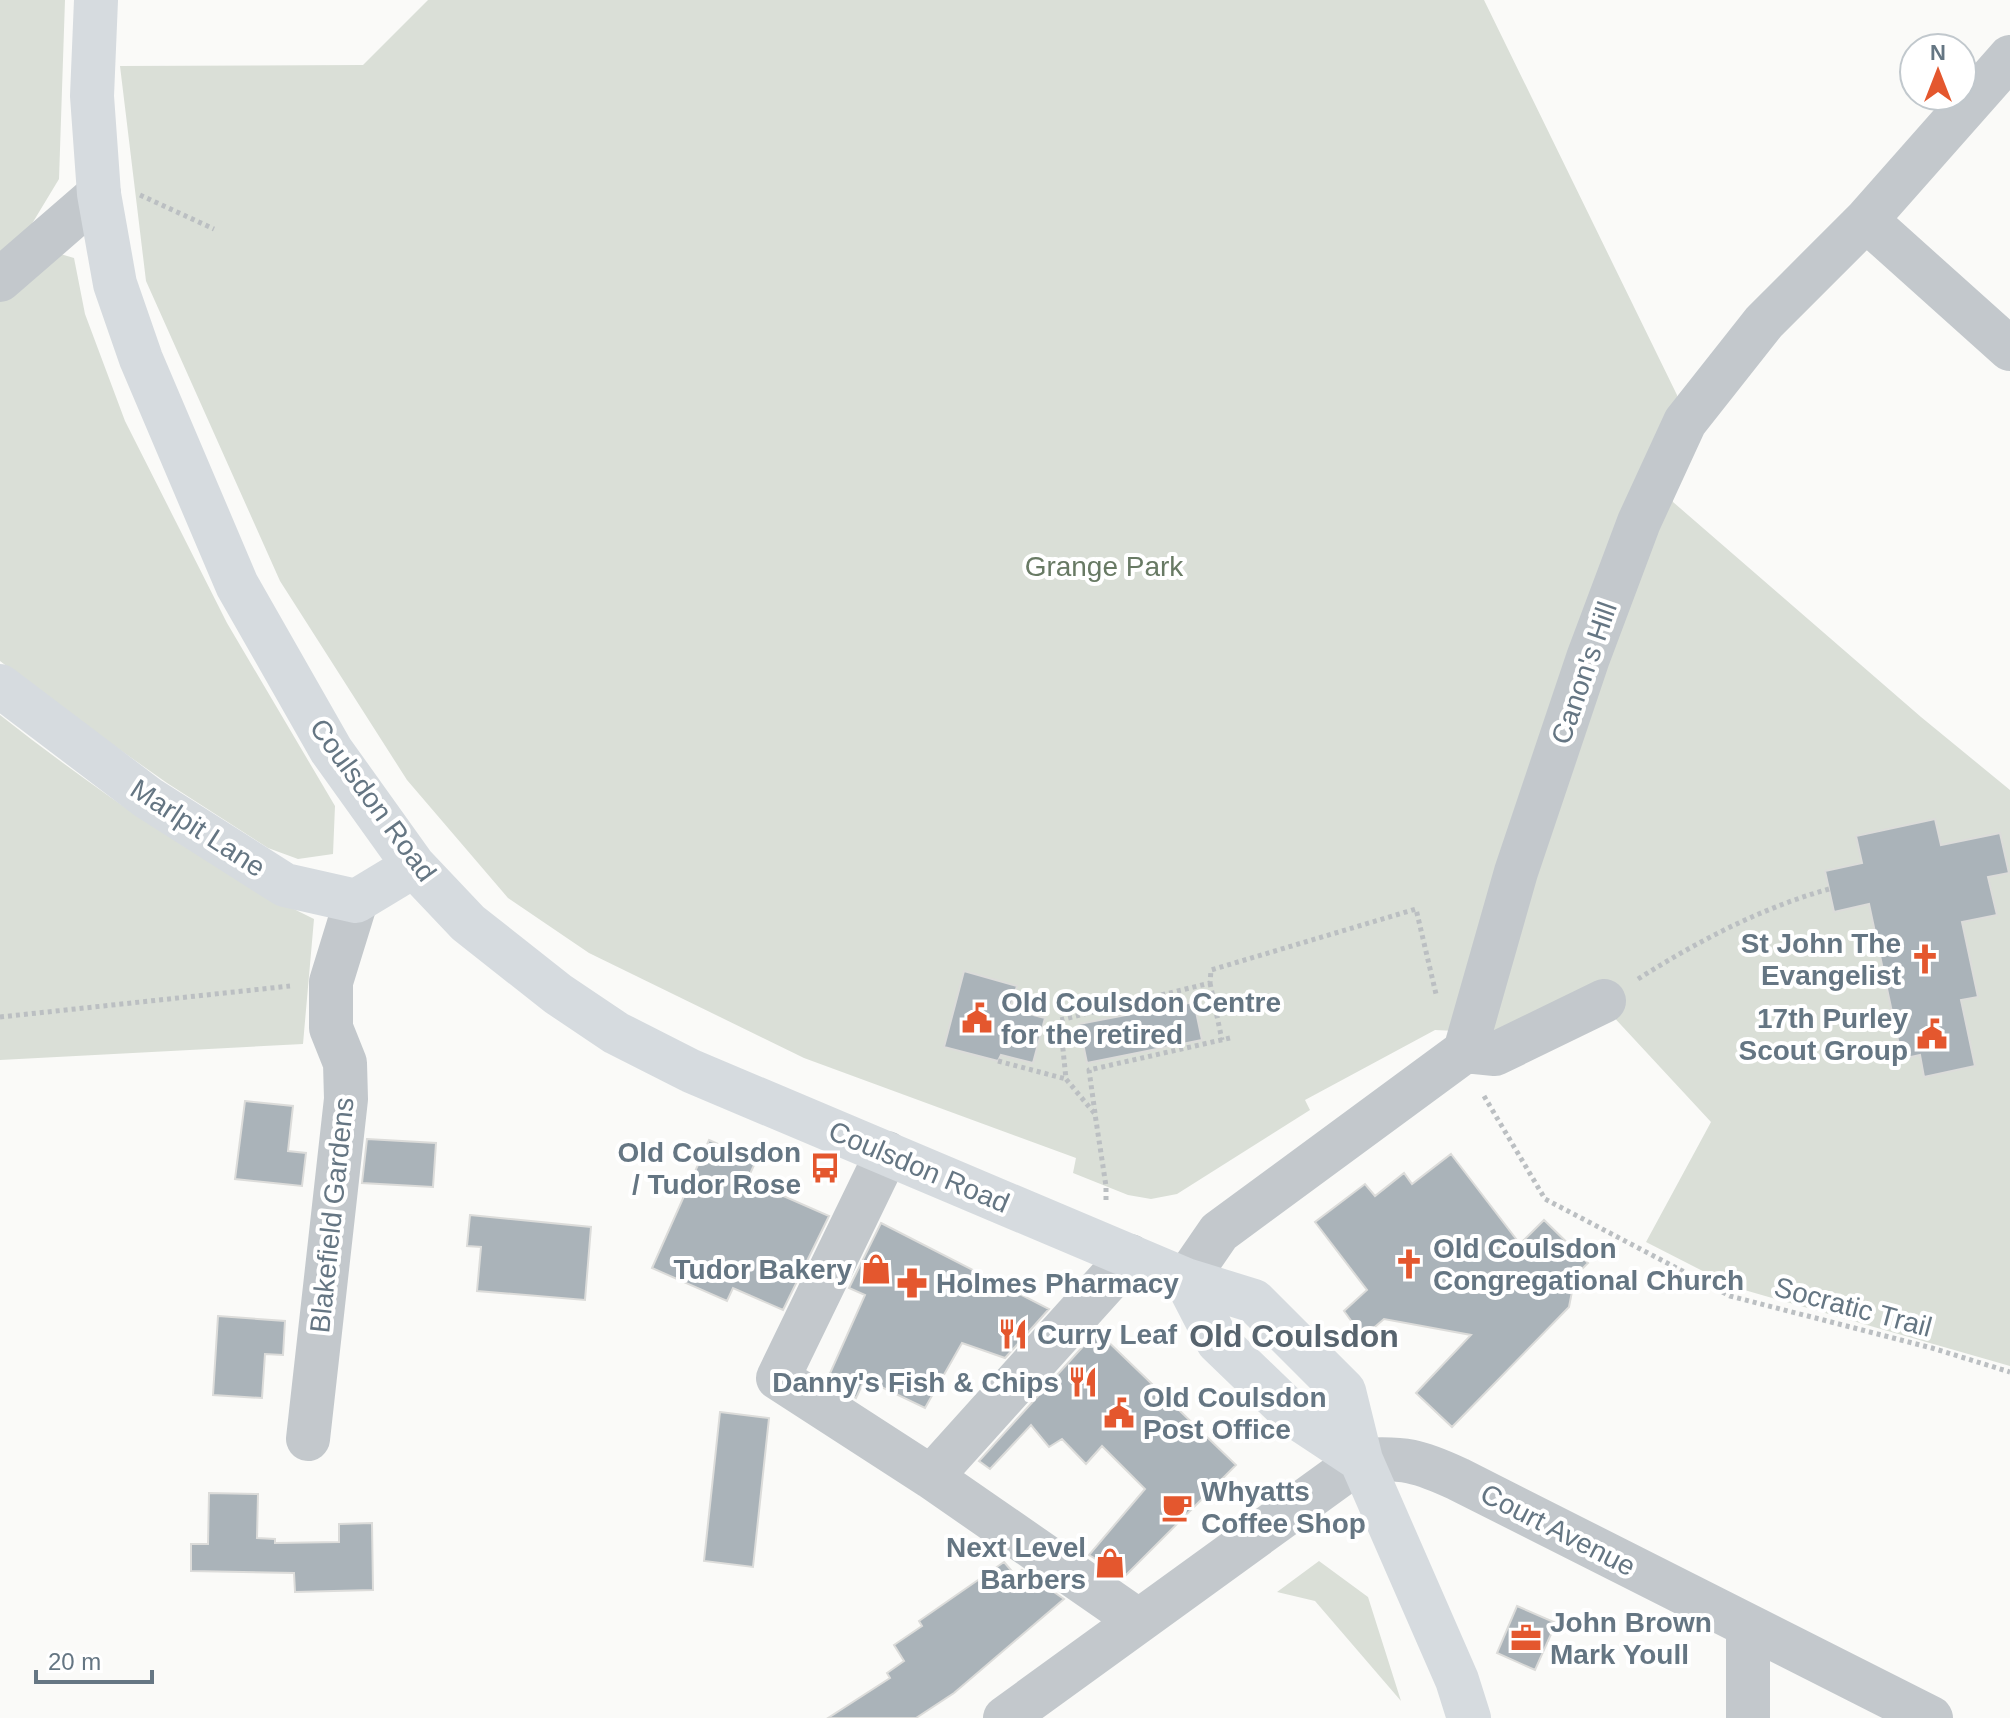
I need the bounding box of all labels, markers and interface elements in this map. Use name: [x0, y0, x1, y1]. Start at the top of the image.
north arrow: [1898, 32, 1978, 112]
text: N: [1930, 40, 1946, 65]
park label: Grange Park: [1025, 551, 1184, 582]
street label: Canon's Hill: [1545, 598, 1623, 748]
street label: Coulsdon Road: [304, 713, 442, 887]
street label: Marlpit Lane: [125, 773, 271, 883]
place label: St John The Evangelist: [1741, 928, 1901, 991]
church icon: St John The Evangelist: [1908, 942, 1942, 976]
place label: Old Coulsdon Centre for the retired: [1001, 987, 1281, 1050]
public building icon: Old Coulsdon Centre for the retired: [960, 1001, 994, 1035]
place label: 17th Purley Scout Group: [1738, 1003, 1908, 1066]
public building icon: 17th Purley Scout Group: [1915, 1017, 1949, 1051]
street label: Blakefield Gardens: [304, 1096, 360, 1334]
street label: Coulsdon Road: [824, 1115, 1014, 1219]
place label: Old Coulsdon / Tudor Rose: [617, 1137, 801, 1200]
bus stop icon: Old Coulsdon / Tudor Rose: [808, 1151, 842, 1185]
place label: Old Coulsdon Congregational Church: [1433, 1233, 1744, 1296]
church icon: Old Coulsdon Congregational Church: [1392, 1247, 1426, 1281]
shop icon: Tudor Bakery: [859, 1252, 893, 1286]
place label: Tudor Bakery: [674, 1254, 852, 1285]
pharmacy icon: Holmes Pharmacy: [895, 1266, 929, 1300]
place label: Holmes Pharmacy: [936, 1268, 1179, 1299]
street label: Socratic Trail: [1771, 1271, 1935, 1343]
restaurant icon: Curry Leaf: [996, 1317, 1030, 1351]
district label: Old Coulsdon: [1189, 1318, 1399, 1354]
place label: Curry Leaf: [1037, 1319, 1178, 1350]
restaurant icon: Danny's Fish & Chips: [1066, 1365, 1100, 1399]
place label: Danny's Fish & Chips: [772, 1367, 1059, 1398]
place label: Old Coulsdon Post Office: [1143, 1382, 1327, 1445]
public building icon: Old Coulsdon Post Office: [1102, 1396, 1136, 1430]
place label: Whyatts Coffee Shop: [1201, 1476, 1366, 1539]
street label: Court Avenue: [1476, 1478, 1640, 1582]
cafe icon: Whyatts Coffee Shop: [1160, 1490, 1194, 1524]
place label: Next Level Barbers: [946, 1532, 1086, 1595]
shop icon: Next Level Barbers: [1093, 1546, 1127, 1580]
place label: John Brown Mark Youll: [1550, 1607, 1712, 1670]
office icon: John Brown Mark Youll: [1509, 1621, 1543, 1655]
scale bar: [36, 1634, 152, 1684]
text: 20 m: [48, 1648, 101, 1675]

